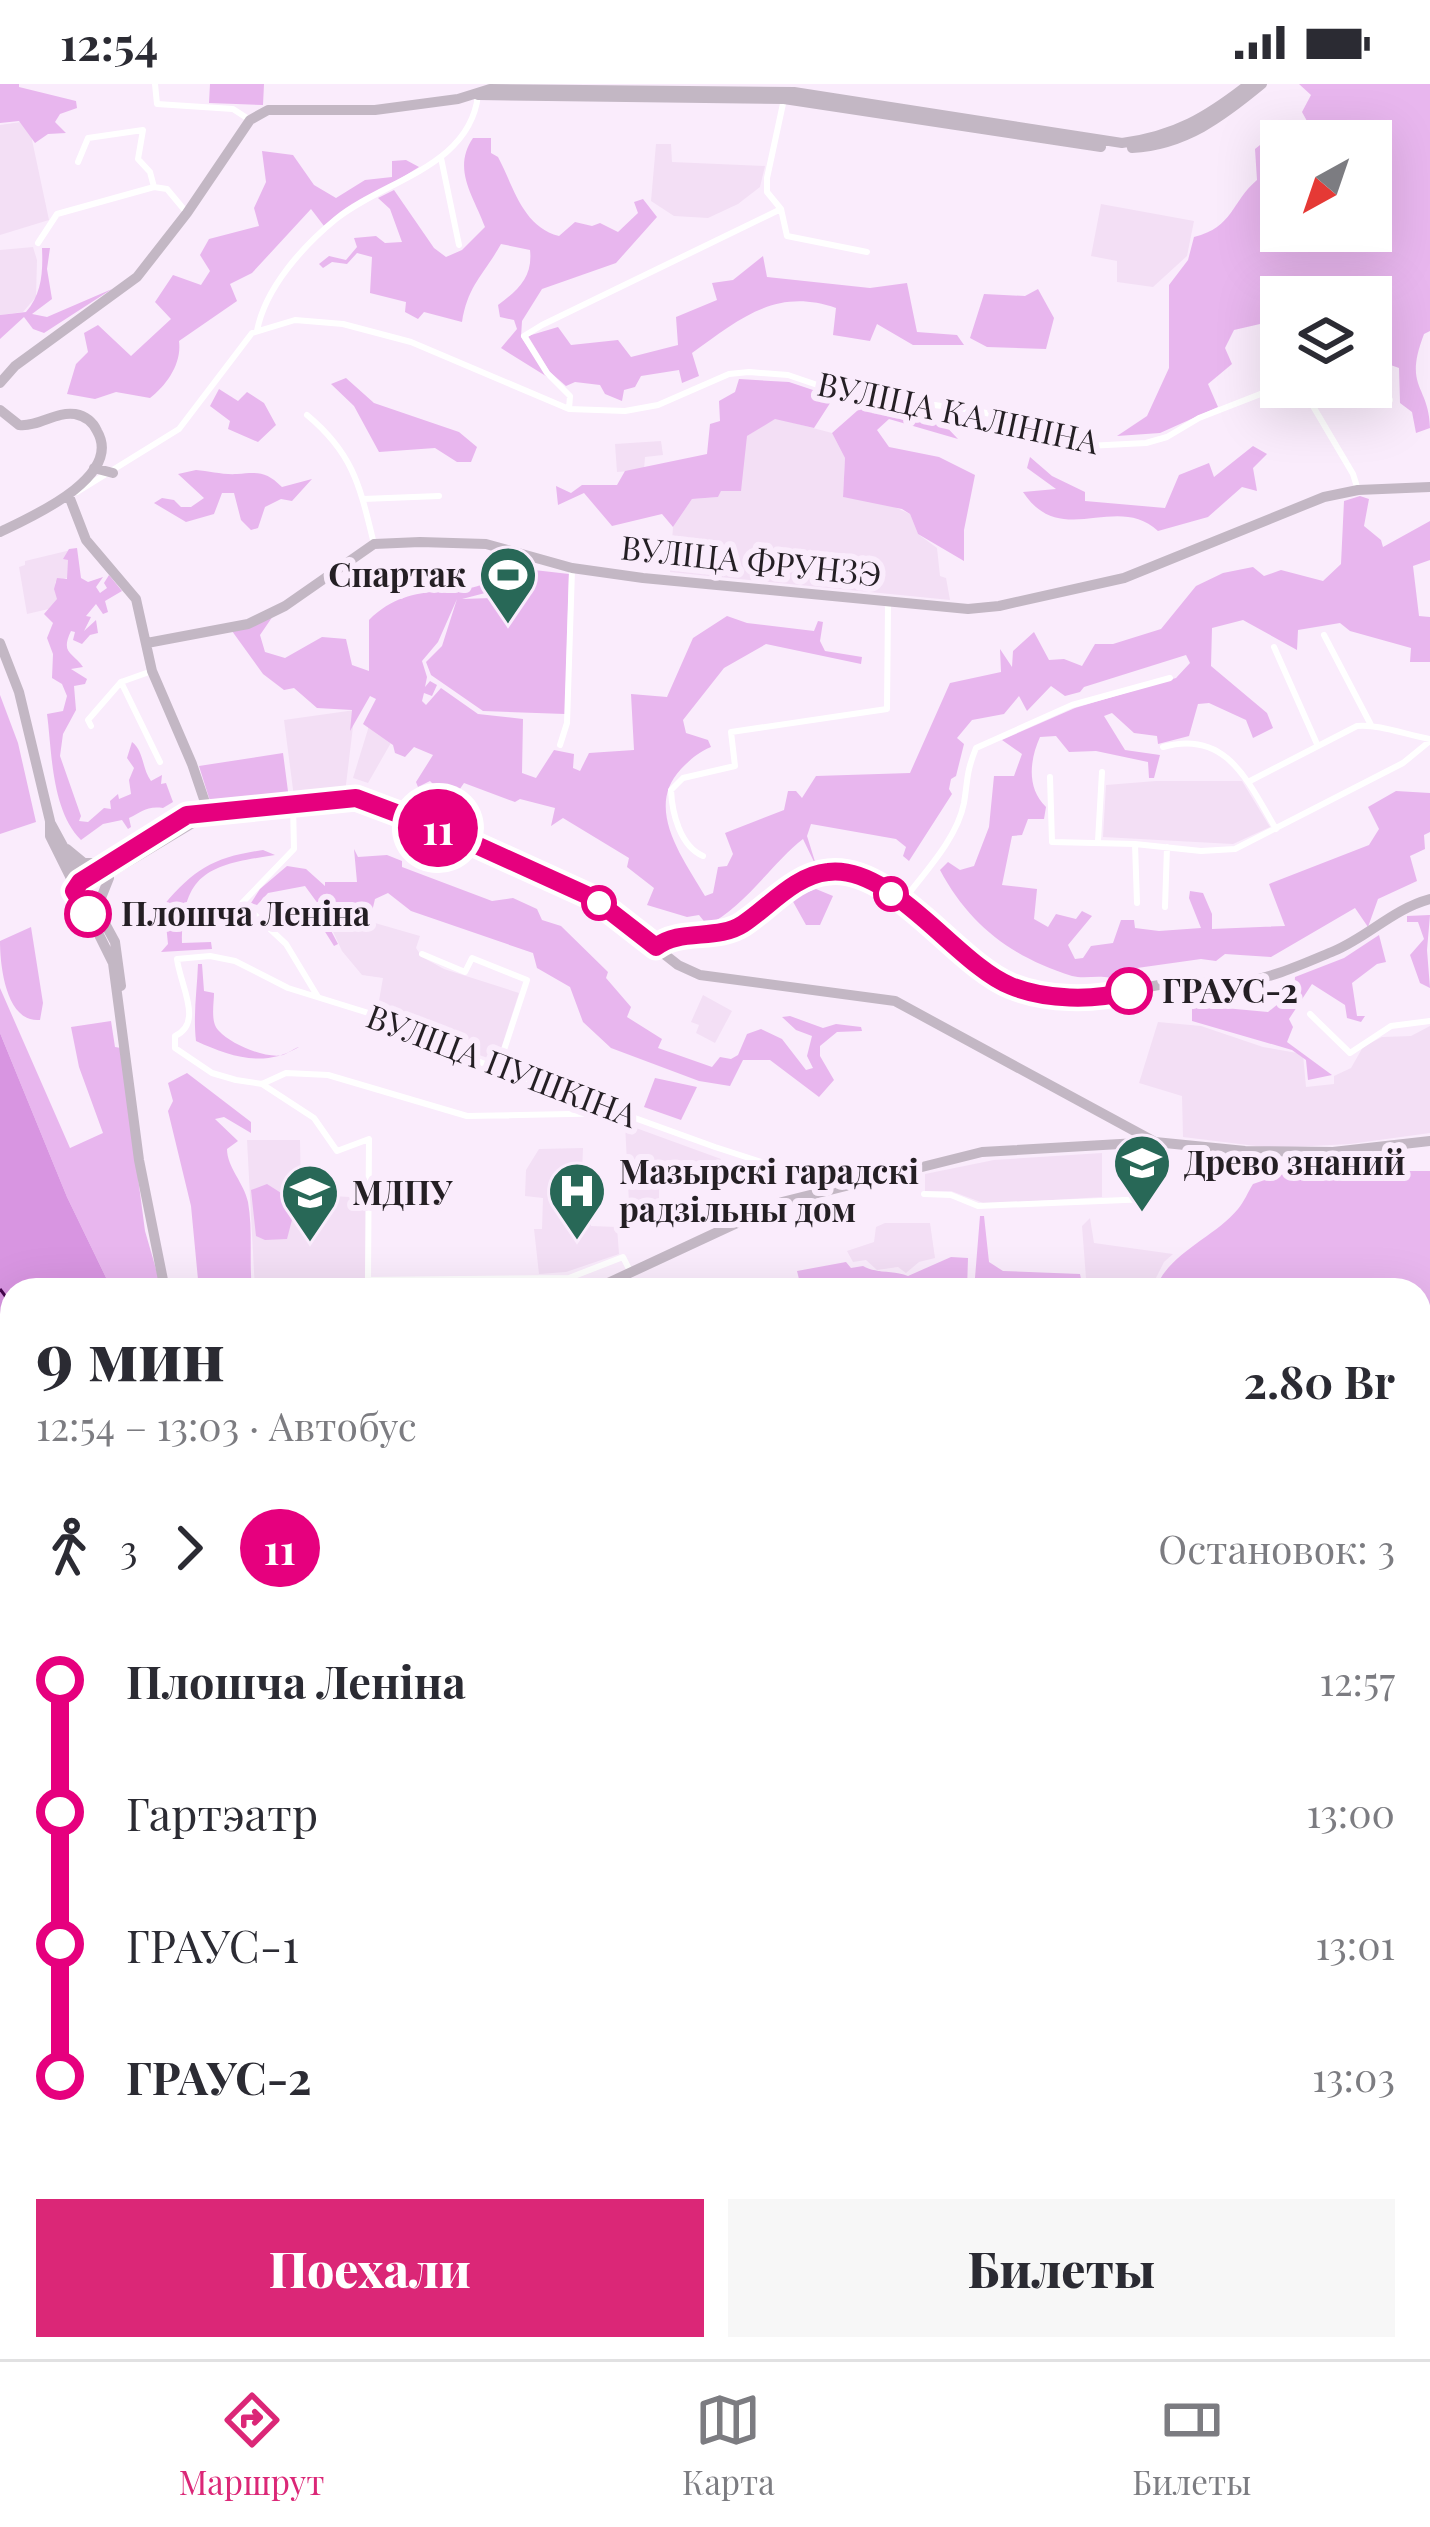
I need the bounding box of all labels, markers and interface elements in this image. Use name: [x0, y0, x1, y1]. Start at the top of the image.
text: 12:54: [60, 12, 158, 72]
north arrow: [1260, 120, 1392, 252]
map controls: [1260, 120, 1392, 408]
button: layers: [1260, 276, 1392, 408]
street label: ВУЛІЦА КАЛІНІНА: [814, 360, 1103, 462]
street label: ВУЛІЦА ФРУНЗЭ: [619, 523, 884, 595]
sports icon: Спартак: [477, 544, 539, 626]
place label: Спартак: [328, 551, 466, 595]
line badge: 11: [384, 789, 492, 867]
text: 11: [422, 800, 454, 856]
unlabelled marker: [875, 878, 907, 910]
unlabelled marker: [583, 887, 615, 919]
place label: Плошча Леніна: [121, 890, 370, 934]
marker: Плошча Леніна: [66, 892, 110, 936]
place label: ГРАУС-2: [1162, 967, 1298, 1011]
marker: ГРАУС-2: [1107, 969, 1151, 1013]
street label: ВУЛІЦА ПУШКІНА: [361, 992, 644, 1136]
school or university icon: Древо знаний: [1111, 1132, 1173, 1214]
place label: Древо знаний: [1184, 1139, 1405, 1183]
place label: Мазырскі гарадскі радзільны дом: [619, 1148, 919, 1230]
hospital icon: Мазырскі гарадскі радзільны дом: [546, 1160, 608, 1242]
school or university icon: МДПУ: [279, 1162, 341, 1244]
place label: МДПУ: [352, 1169, 454, 1213]
text: 9 мин: [36, 1310, 225, 1398]
text: 2.80 Br: [1243, 1350, 1395, 1410]
text: 12:54 – 13:03 · Автобус: [36, 1399, 417, 1451]
icon: walk: [36, 1515, 102, 1581]
icon: forward: [156, 1515, 222, 1581]
text: 11: [264, 1520, 296, 1576]
text: 3: [120, 1522, 138, 1574]
text: Остановок: 3: [1158, 1522, 1395, 1574]
text: Плошча Леніна: [126, 1650, 466, 1710]
text: 12:57: [1319, 1654, 1395, 1706]
text: Гартэатр: [126, 1782, 318, 1842]
text: 13:00: [1306, 1786, 1395, 1838]
text: ГРАУС-1: [126, 1914, 299, 1974]
text: 13:01: [1315, 1918, 1395, 1970]
text: ГРАУС-2: [126, 2046, 311, 2106]
text: 13:03: [1312, 2050, 1395, 2102]
button: Поехали: [36, 2199, 704, 2337]
button: Билеты: [728, 2199, 1395, 2337]
tab: Маршрут: [179, 2387, 325, 2503]
tab: Карта: [682, 2387, 775, 2503]
tab: Билеты: [1132, 2387, 1251, 2503]

